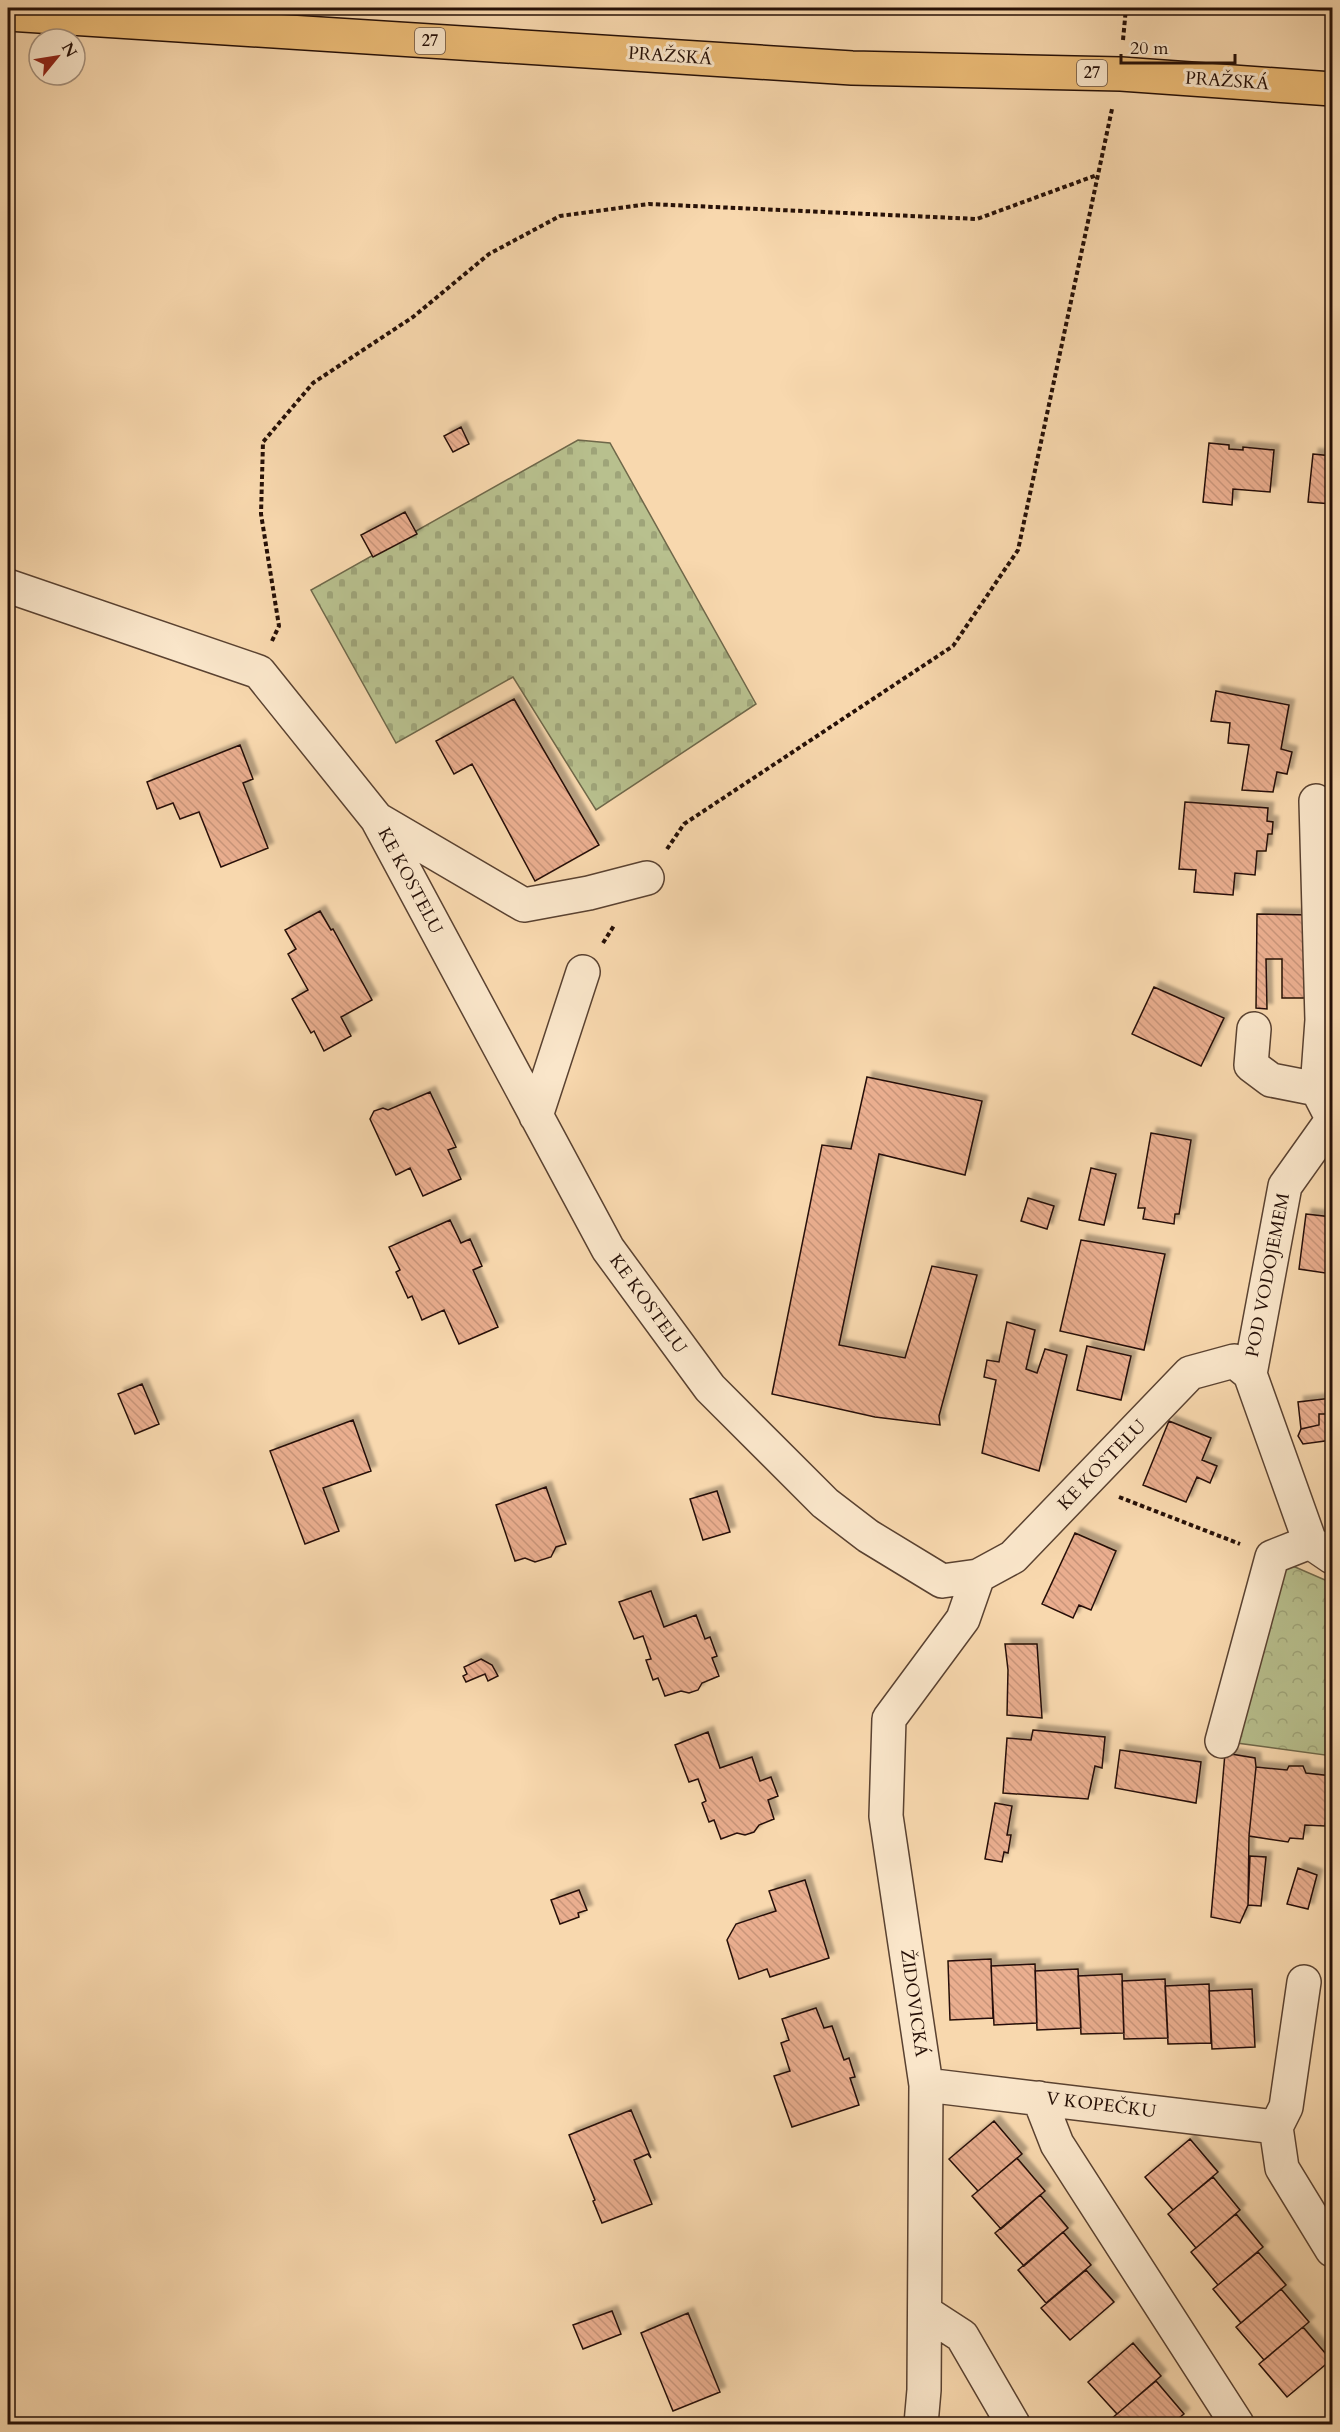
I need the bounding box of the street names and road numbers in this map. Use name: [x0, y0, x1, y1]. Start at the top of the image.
road number: 27: [415, 28, 445, 54]
street label: PRAŽSKÁ: [627, 41, 713, 71]
road number: 27: [1077, 60, 1107, 86]
street label: PRAŽSKÁ: [1184, 66, 1270, 96]
street label: KE KOSTELU: [371, 823, 449, 939]
street label: POD VODOJEMEM: [1240, 1191, 1296, 1359]
street label: KE KOSTELU: [603, 1249, 693, 1359]
street label: KE KOSTELU: [1052, 1414, 1152, 1516]
street label: ŽIDOVICKÁ: [894, 1948, 934, 2059]
street label: V KOPEČKU: [1045, 2086, 1158, 2124]

